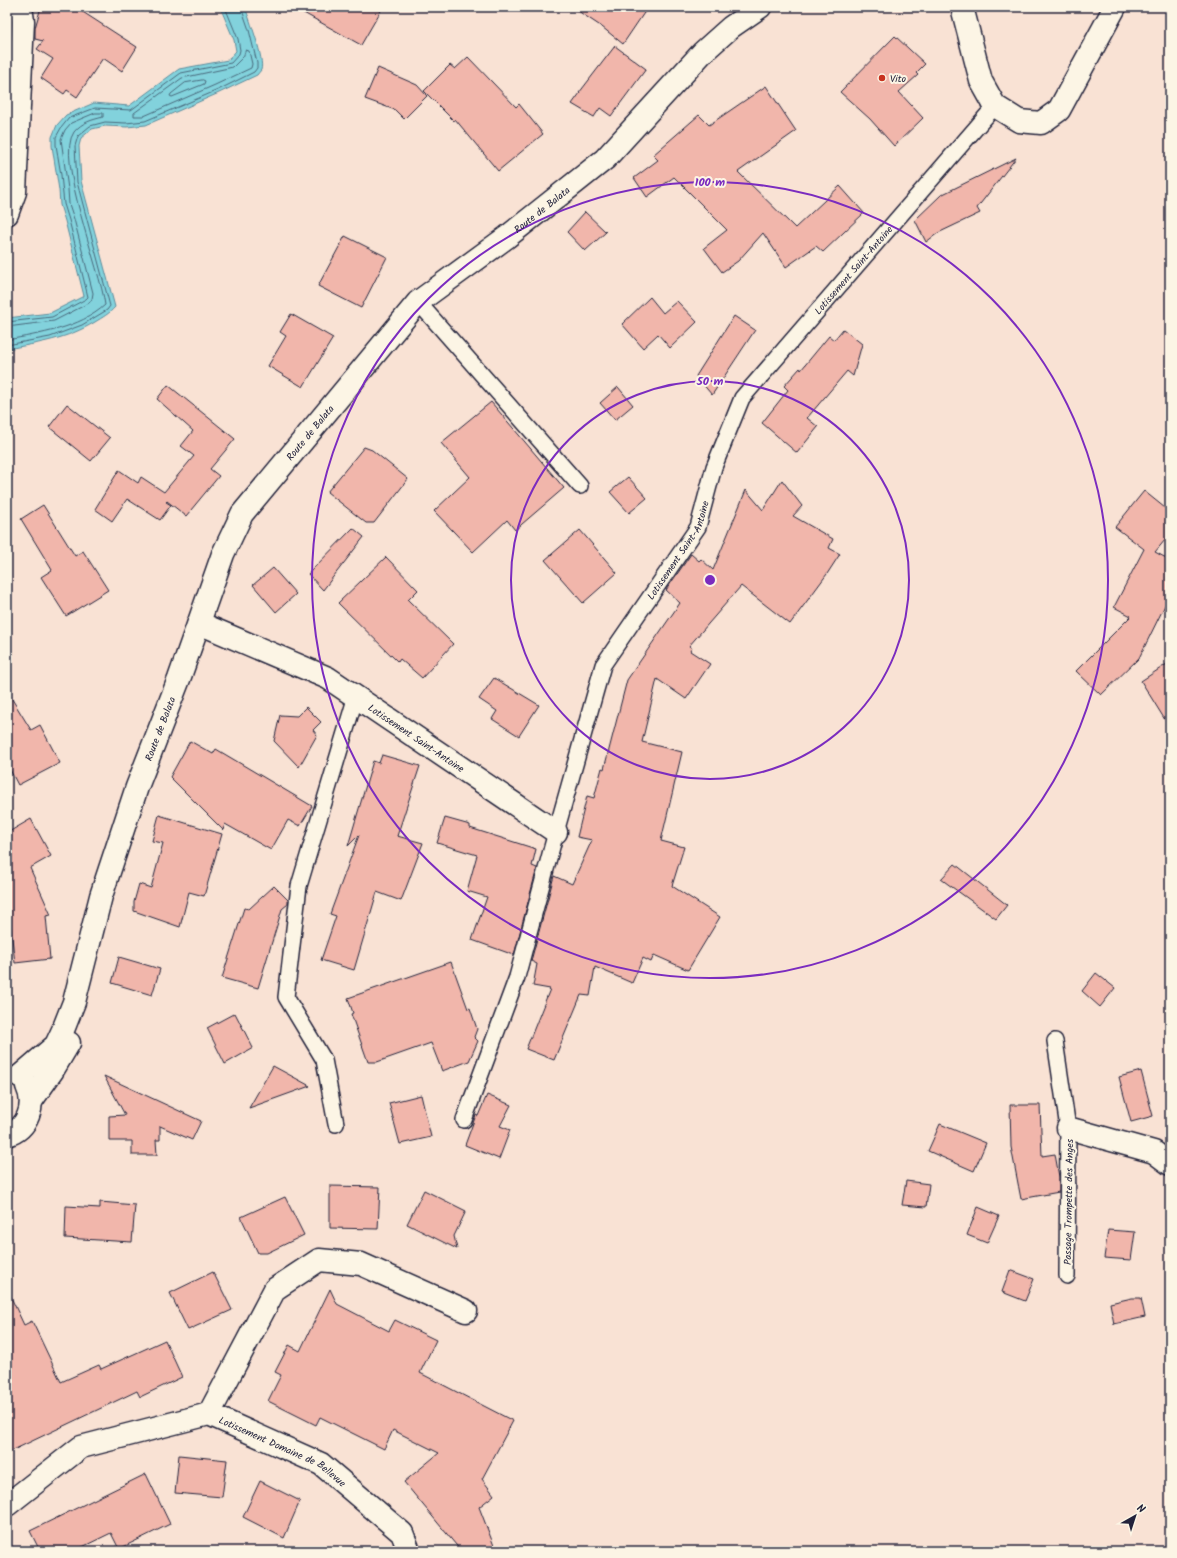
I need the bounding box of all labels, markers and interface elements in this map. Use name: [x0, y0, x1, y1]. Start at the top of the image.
place label: Vito: [890, 71, 907, 87]
marker: Vito: [877, 73, 887, 83]
text: 100 m: [695, 173, 725, 192]
street label: Route de Balata: [511, 183, 574, 238]
street label: Lotissement Saint-Antoine: [811, 222, 897, 318]
text: 50 m: [696, 372, 724, 391]
street label: Route de Balata: [283, 402, 339, 464]
street label: Lotissement Saint-Antoine: [643, 499, 714, 603]
centre of rings: [703, 573, 717, 587]
street label: Route de Balata: [141, 694, 181, 763]
street label: Lotissement Saint-Antoine: [364, 700, 468, 777]
street label: Passage Trompette des Anges: [1060, 1138, 1078, 1265]
street label: Lotissement Domaine de Bellevue: [216, 1412, 350, 1491]
north arrow: [1115, 1496, 1155, 1536]
text: N: [1132, 1500, 1149, 1518]

